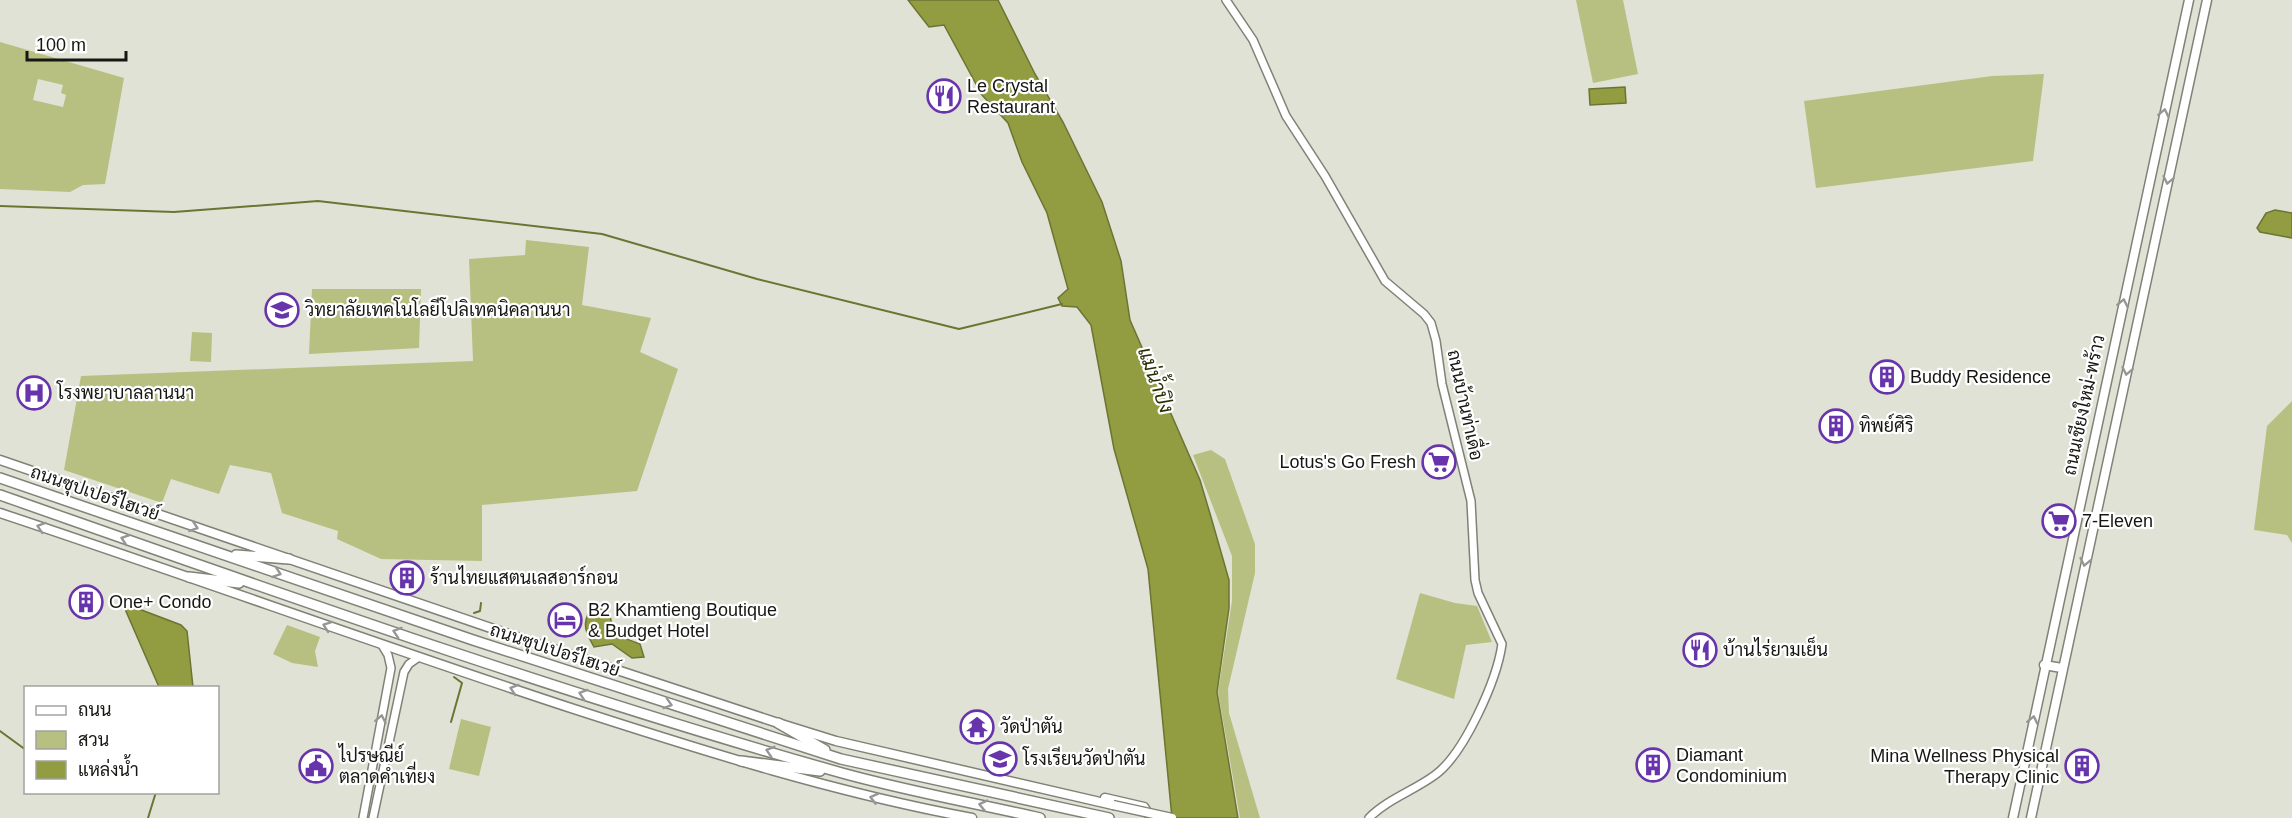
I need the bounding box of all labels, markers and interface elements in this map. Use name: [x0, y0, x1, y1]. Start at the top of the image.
scale bar: [27, 24, 126, 62]
text: 100 m: [36, 35, 86, 55]
place label: Le Crystal Restaurant: [967, 76, 1055, 117]
restaurant icon: Le Crystal Restaurant: [926, 78, 962, 114]
one-way arrow: [2157, 108, 2170, 118]
one-way arrow: [2162, 175, 2175, 185]
school or university icon: วิทยาลัยเทคโนโลยีโปลิเทคนิคลานนา: [264, 292, 300, 328]
place label: วิทยาลัยเทคโนโลยีโปลิเทคนิคลานนา: [304, 297, 570, 320]
one-way arrow: [2116, 298, 2129, 308]
street label: ถนนเชียงใหม่-พร้าว: [2056, 332, 2109, 477]
water label: แม่น้ำปิง: [1134, 342, 1185, 416]
street label: ถนนบ้านท่าเดื่อ: [1444, 347, 1492, 462]
building icon: Buddy Residence: [1869, 359, 1905, 395]
one-way arrow: [2121, 366, 2134, 376]
place label: Buddy Residence: [1910, 367, 2051, 387]
hospital icon: โรงพยาบาลลานนา: [16, 375, 52, 411]
place label: โรงพยาบาลลานนา: [56, 380, 194, 403]
building icon: ทิพย์ศิริ: [1818, 408, 1854, 444]
place label: ทิพย์ศิริ: [1859, 413, 1914, 436]
supermarket icon: Lotus's Go Fresh: [1421, 444, 1457, 480]
place label: Lotus's Go Fresh: [1280, 452, 1416, 472]
street label: ถนนซุปเปอร์ไฮเวย์: [27, 459, 163, 526]
supermarket icon: 7-Eleven: [2041, 503, 2077, 539]
place label: 7-Eleven: [2082, 511, 2153, 531]
one-way arrow: [189, 519, 199, 532]
one-way arrow: [36, 522, 47, 534]
one-way arrow: [120, 533, 131, 546]
one-way arrow: [2079, 556, 2092, 566]
building icon: ร้านไทยแสตนเลสอาร์กอน: [389, 560, 425, 596]
place label: ร้านไทยแสตนเลสอาร์กอน: [430, 565, 618, 588]
one-way arrow: [271, 566, 282, 579]
building icon: One+ Condo: [68, 584, 104, 620]
place label: One+ Condo: [109, 592, 212, 612]
place label: B2 Khamtieng Boutique & Budget Hotel: [588, 600, 777, 641]
hotel icon: B2 Khamtieng Boutique & Budget Hotel: [547, 602, 583, 638]
street label: ถนนซุปเปอร์ไฮเวย์: [487, 617, 623, 682]
one-way arrow: [322, 620, 333, 633]
one-way arrow: [392, 627, 403, 639]
restaurant icon: บ้านไร่ยามเย็น: [1682, 632, 1718, 668]
place label: บ้านไร่ยามเย็น: [1723, 636, 1828, 660]
one-way arrow: [509, 684, 520, 697]
legend: [24, 686, 219, 794]
one-way arrow: [578, 688, 589, 701]
one-way arrow: [662, 697, 673, 710]
text: ถนน: [78, 700, 111, 720]
temple icon: วัดป่าตัน: [959, 709, 995, 745]
one-way arrow: [374, 714, 387, 724]
one-way arrow: [2026, 715, 2039, 725]
place label: วัดป่าตัน: [1000, 716, 1063, 737]
text: สวน: [78, 730, 109, 750]
school or university icon: โรงเรียนวัดป่าตัน: [982, 741, 1018, 777]
place label: ไปรษณีย์ ตลาดคำเที่ยง: [337, 743, 435, 787]
place label: Diamant Condominium: [1676, 745, 1787, 786]
one-way arrow: [765, 746, 775, 758]
place label: โรงเรียนวัดป่าตัน: [1022, 746, 1146, 769]
place label: Mina Wellness Physical Therapy Clinic: [1870, 746, 2059, 787]
building icon: Diamant Condominium: [1635, 747, 1671, 783]
public building icon: ไปรษณีย์ ตลาดคำเที่ยง: [298, 748, 334, 784]
building icon: Mina Wellness Physical Therapy Clinic: [2064, 748, 2100, 784]
text: แหล่งน้ำ: [78, 754, 139, 780]
one-way arrow: [869, 793, 879, 806]
one-way arrow: [978, 799, 988, 812]

